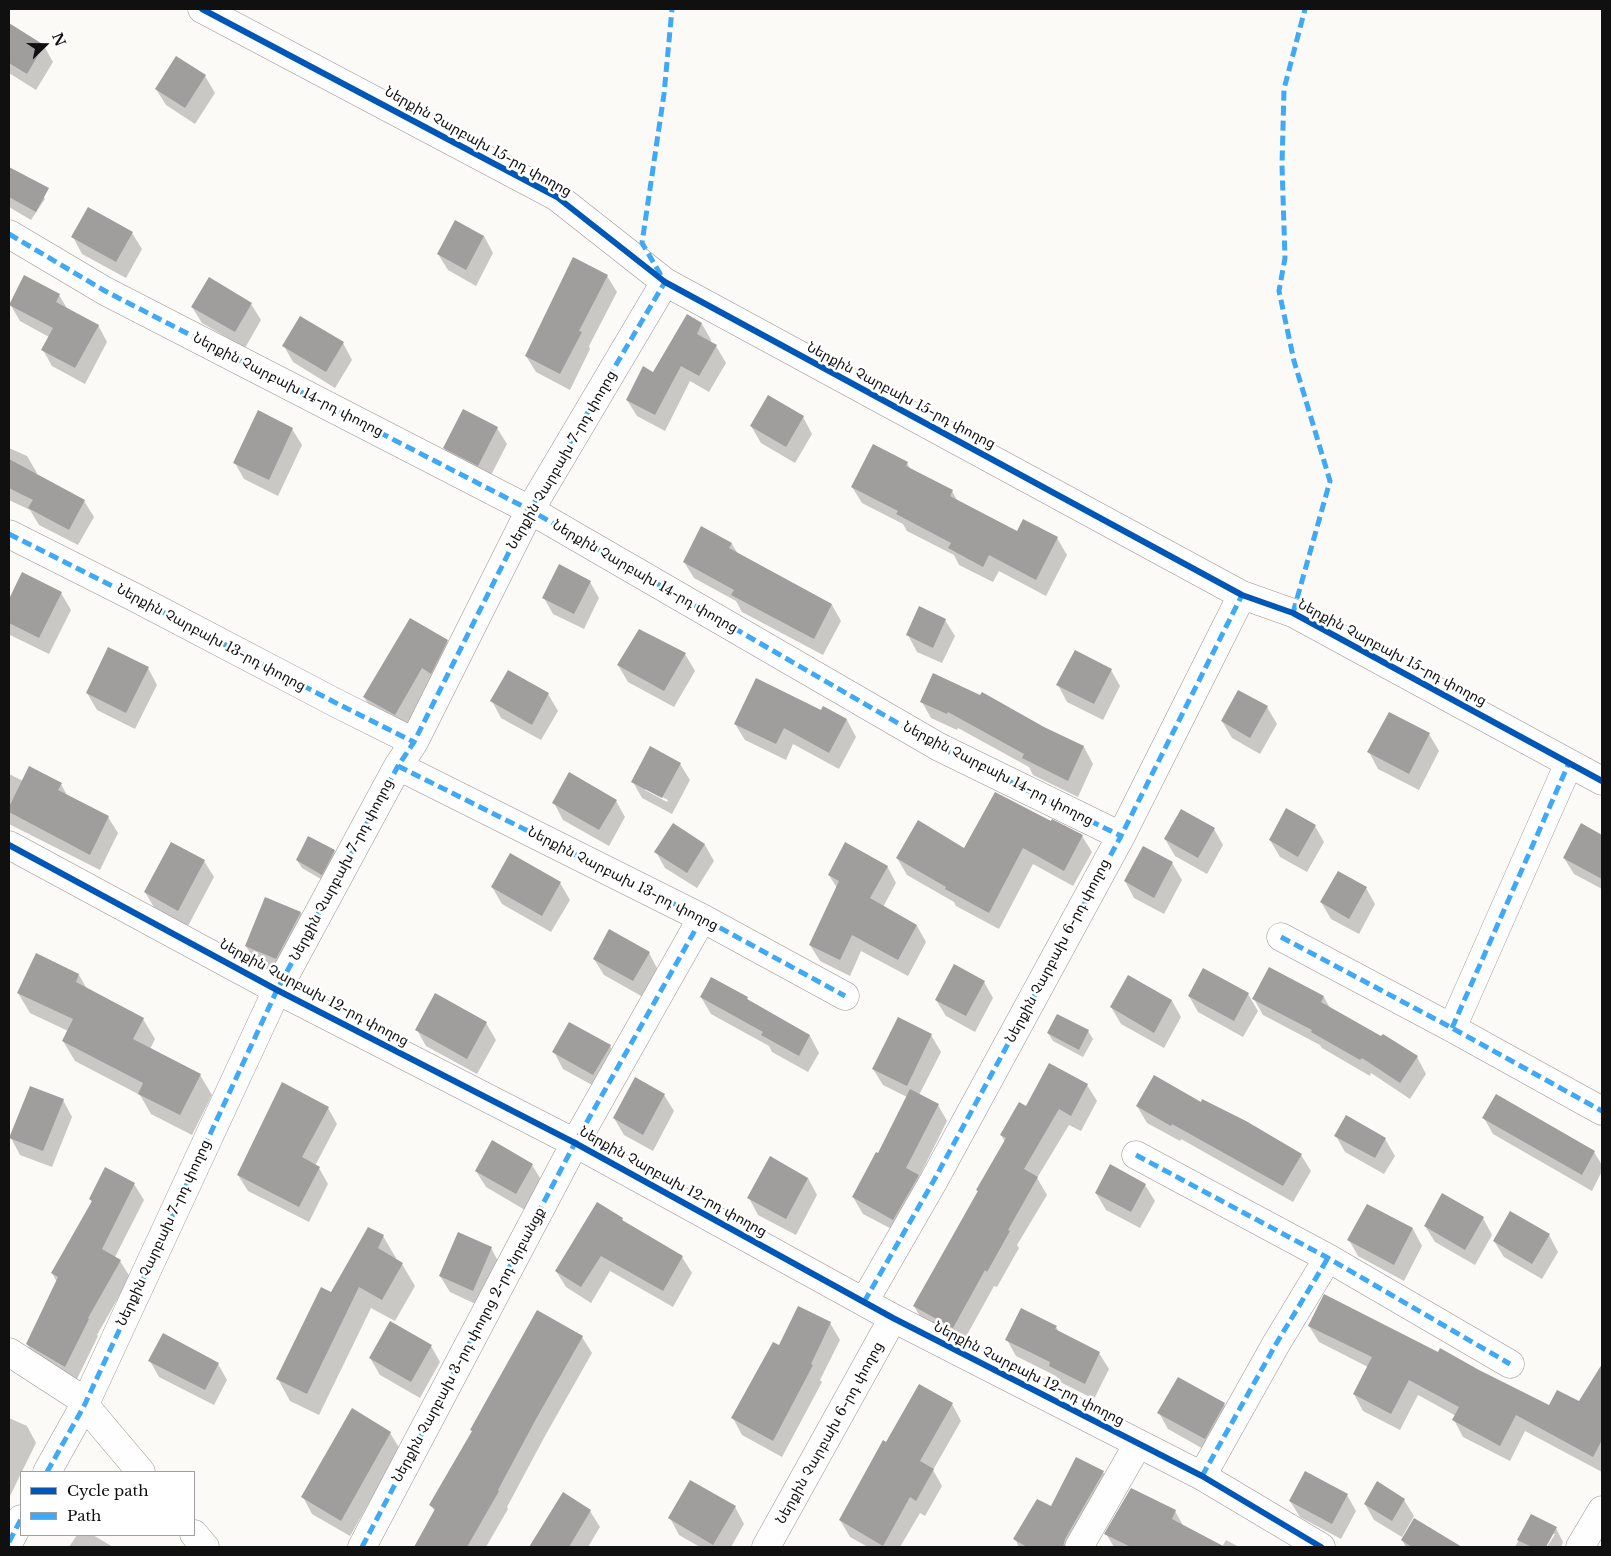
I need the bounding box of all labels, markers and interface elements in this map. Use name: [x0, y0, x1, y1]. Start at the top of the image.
north arrow: [20, 20, 70, 70]
text: N: [48, 30, 70, 49]
street label: Ներքին Չարբախ 15-րդ փողոց: [382, 83, 574, 201]
street label: Ներքին Չարբախ 14-րդ փողոց: [190, 330, 386, 440]
street label: Ներքին Չարբախ 15-րդ փողոց: [804, 339, 998, 453]
street label: Ներքին Չարբախ 7-րդ փողոց: [504, 368, 620, 552]
street label: Ներքին Չարբախ 14-րդ փողոց: [549, 517, 741, 637]
street label: Ներքին Չարբախ 13-րդ փողոց: [114, 581, 308, 695]
street label: Ներքին Չարբախ 15-րդ փողոց: [1295, 596, 1489, 710]
street label: Ներքին Չարբախ 14-րդ փողոց: [900, 719, 1096, 829]
street label: Ներքին Չարբախ 7-րդ փողոց: [287, 776, 397, 964]
street label: Ներքին Չարբախ 13-րդ փողոց: [525, 823, 721, 935]
street label: Ներքին Չարբախ 6-րդ փողոց: [1002, 856, 1114, 1046]
street label: Ներքին Չարբախ 12-րդ փողոց: [217, 936, 411, 1050]
street label: Ներքին Չարբախ 12-րդ փողոց: [576, 1123, 770, 1241]
street label: Ներքին Չարբախ 7-րդ փողոց: [113, 1137, 215, 1329]
street label: Ներքին Չարբախ 3-րդ փողոց 2-րդ նրբանցք: [389, 1205, 549, 1485]
street label: Ներքին Չարբախ 12-րդ փողոց: [931, 1318, 1127, 1430]
street label: Ներքին Չարբախ 6-րդ փողոց: [773, 1339, 887, 1527]
legend: [20, 1471, 195, 1536]
text: Cycle path: [67, 1481, 149, 1500]
text: Path: [67, 1506, 101, 1525]

